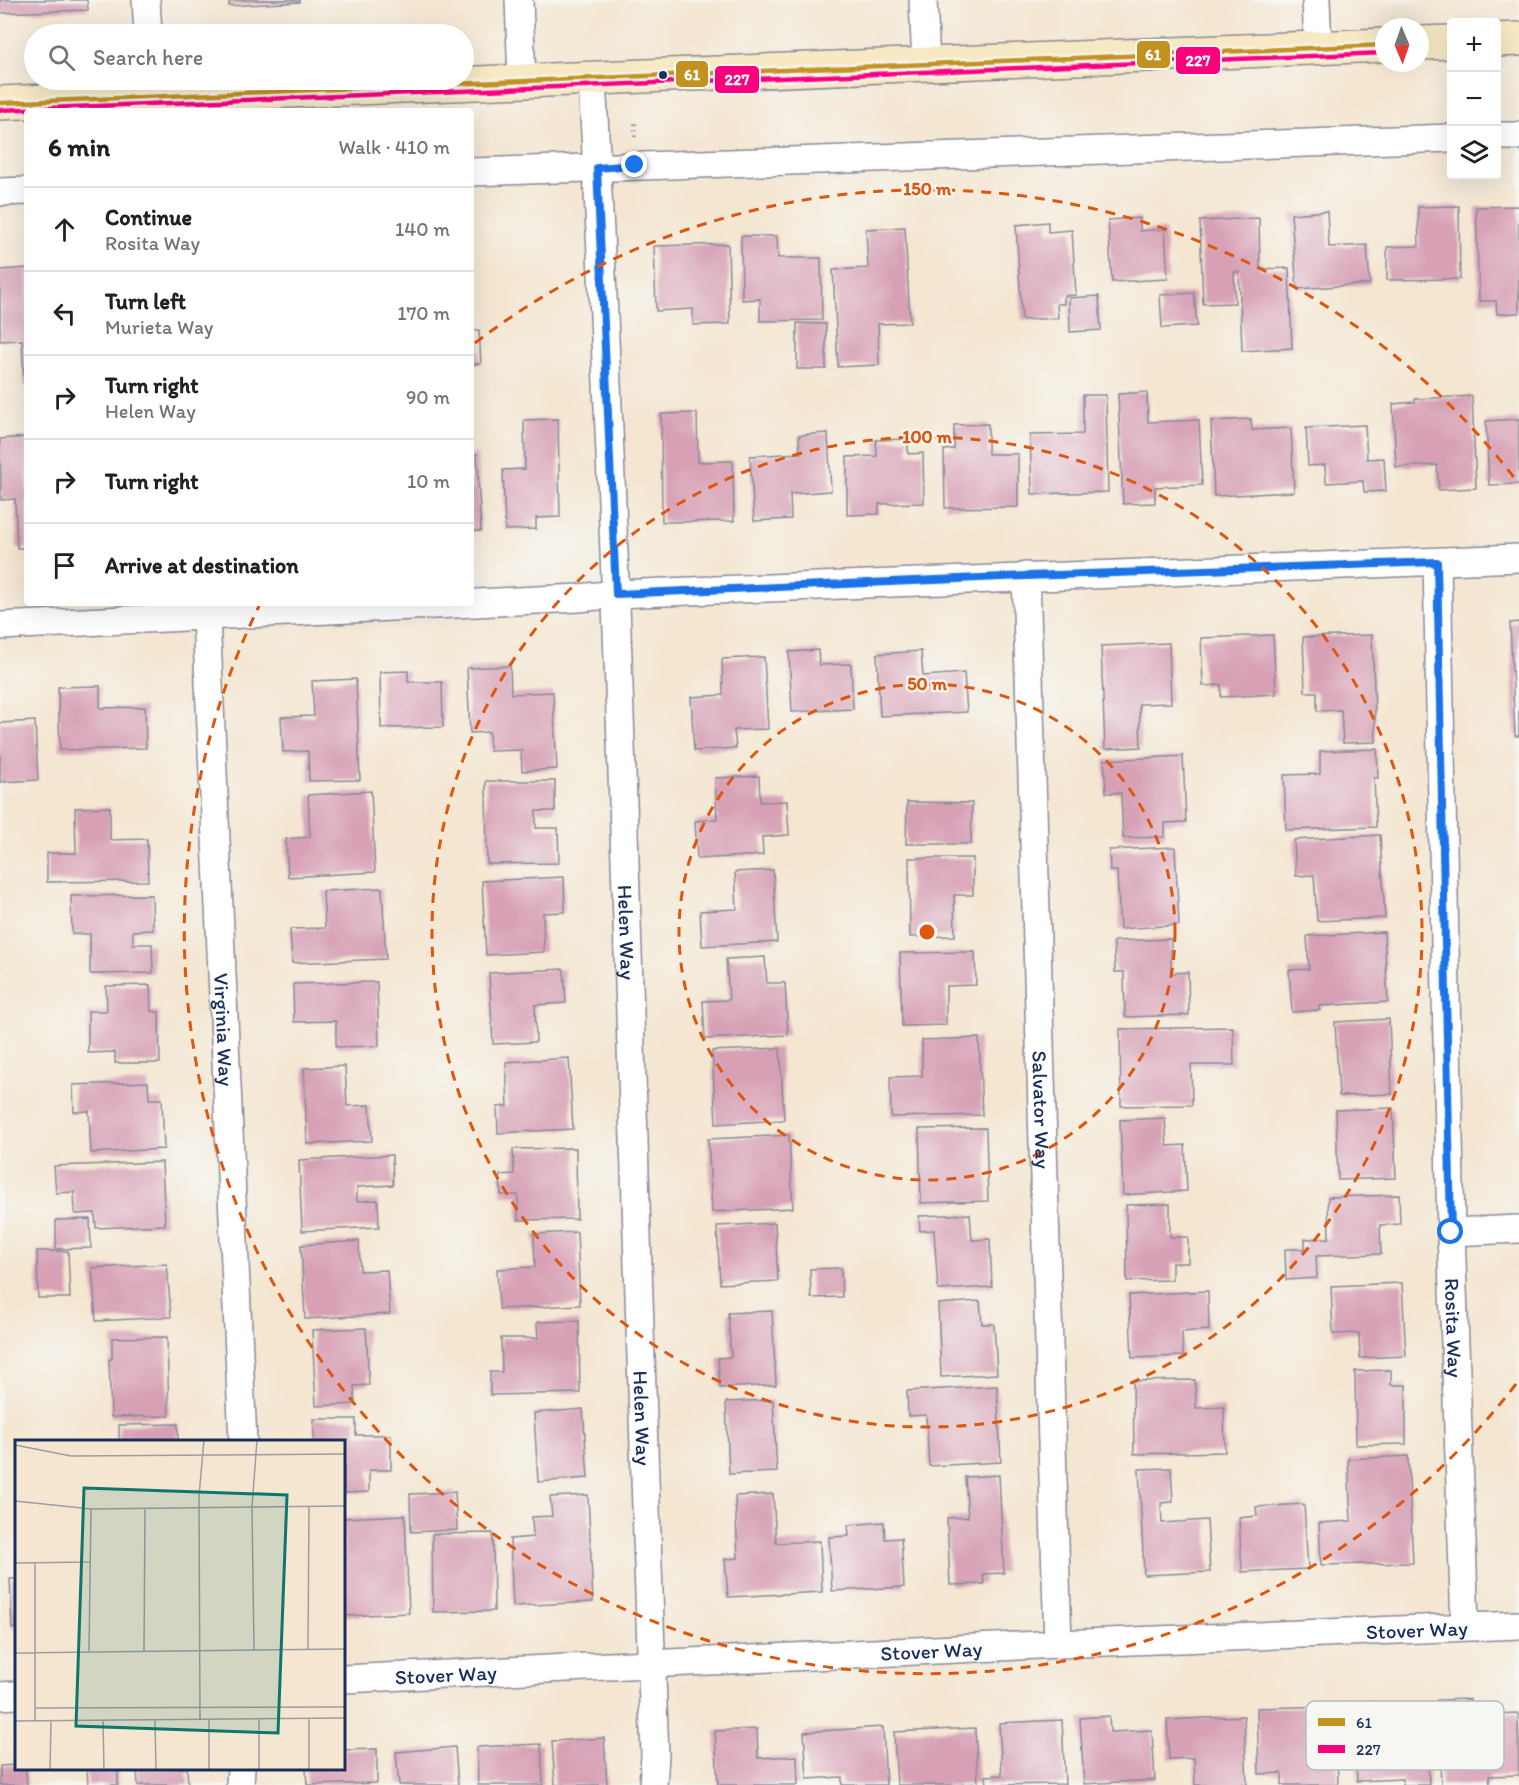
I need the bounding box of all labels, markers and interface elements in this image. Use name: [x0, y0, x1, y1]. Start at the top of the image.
north arrow: [1375, 18, 1429, 72]
map controls: [1447, 18, 1501, 180]
button: +: [1447, 18, 1501, 72]
search box: [24, 24, 474, 90]
line badge: 61: [1136, 40, 1171, 69]
icon: search: [45, 41, 78, 74]
text: Search here: [93, 44, 203, 71]
text: 61: [1145, 45, 1162, 64]
line badge: 227: [1175, 46, 1221, 75]
text: 227: [1186, 51, 1210, 70]
line badge: 61: [675, 60, 709, 88]
text: 61: [684, 65, 701, 84]
line badge: 227: [714, 65, 760, 94]
unlabelled marker: [657, 69, 669, 81]
text: 227: [725, 70, 749, 89]
button: −: [1447, 72, 1501, 126]
button: layers: [1447, 126, 1501, 180]
text: 6 min: [48, 131, 110, 163]
text: Walk · 410 m: [339, 135, 450, 159]
route end: [621, 151, 647, 177]
text: 150 m: [903, 178, 952, 200]
text: Continue: [105, 204, 192, 231]
icon: ahead: [48, 213, 81, 246]
text: 140 m: [395, 217, 450, 241]
text: Rosita Way: [105, 231, 200, 255]
text: Turn left: [105, 288, 186, 315]
icon: left: [48, 297, 81, 330]
text: 170 m: [397, 301, 450, 325]
text: Murieta Way: [105, 315, 213, 339]
text: Turn right: [105, 372, 199, 399]
icon: right: [48, 381, 81, 414]
text: 90 m: [406, 385, 450, 409]
text: Helen Way: [105, 399, 196, 423]
text: 100 m: [902, 426, 953, 448]
icon: right: [48, 465, 81, 498]
text: Turn right: [105, 468, 199, 495]
text: 10 m: [407, 469, 450, 493]
icon: arrive: [48, 549, 81, 582]
text: Arrive at destination: [105, 552, 299, 579]
text: 50 m: [907, 673, 948, 695]
street label: Helen Way: [613, 884, 641, 980]
centre of rings: [917, 922, 937, 942]
street label: Virginia Way: [210, 972, 240, 1087]
street label: Salvator Way: [1028, 1050, 1056, 1169]
route start: [1437, 1218, 1463, 1244]
street label: Rosita Way: [1440, 1278, 1469, 1378]
street label: Helen Way: [629, 1370, 657, 1466]
inset map: [15, 1440, 345, 1770]
street label: Stover Way: [1365, 1615, 1468, 1644]
street label: Stover Way: [880, 1635, 983, 1665]
street label: Stover Way: [394, 1659, 498, 1689]
legend: [1306, 1701, 1504, 1770]
text: 61: [1356, 1713, 1372, 1732]
text: 227: [1356, 1740, 1381, 1759]

